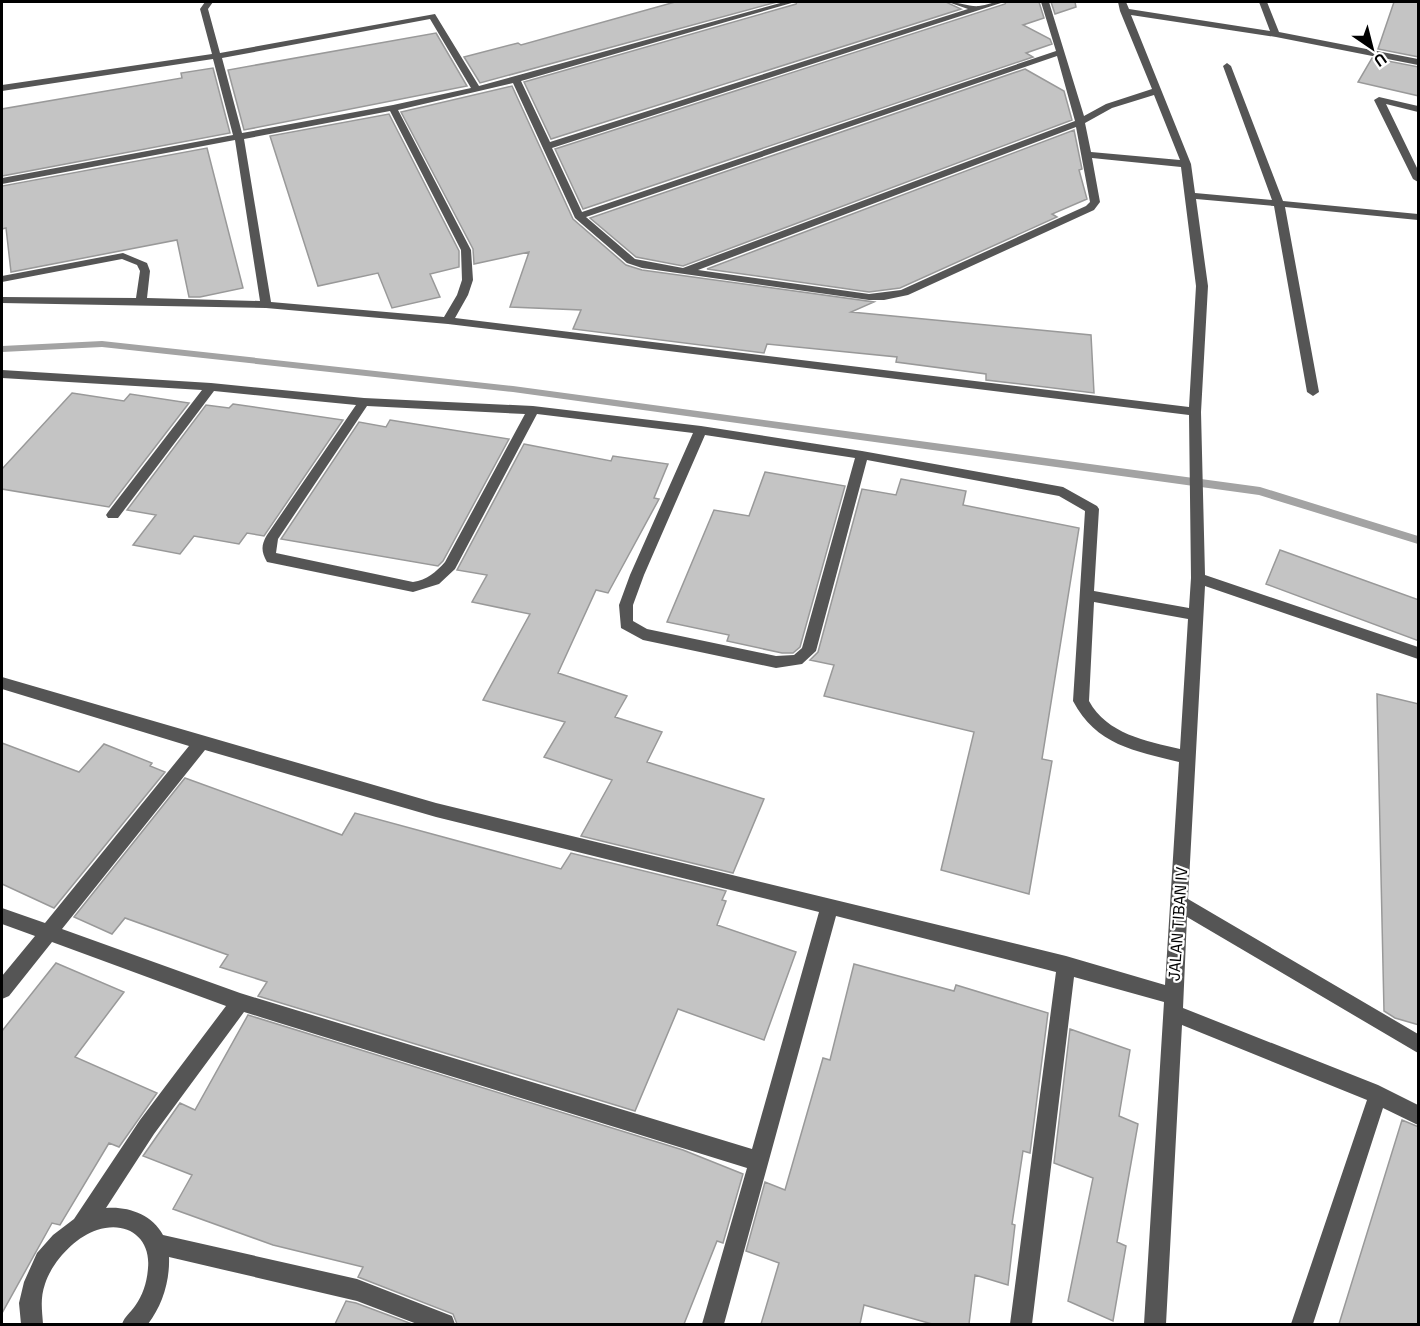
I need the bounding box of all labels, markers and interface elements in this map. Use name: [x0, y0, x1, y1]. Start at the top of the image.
north arrow: [1342, 18, 1402, 78]
text: U: [1370, 48, 1391, 72]
street label: JALAN TIBAN IV: [1164, 866, 1192, 982]

